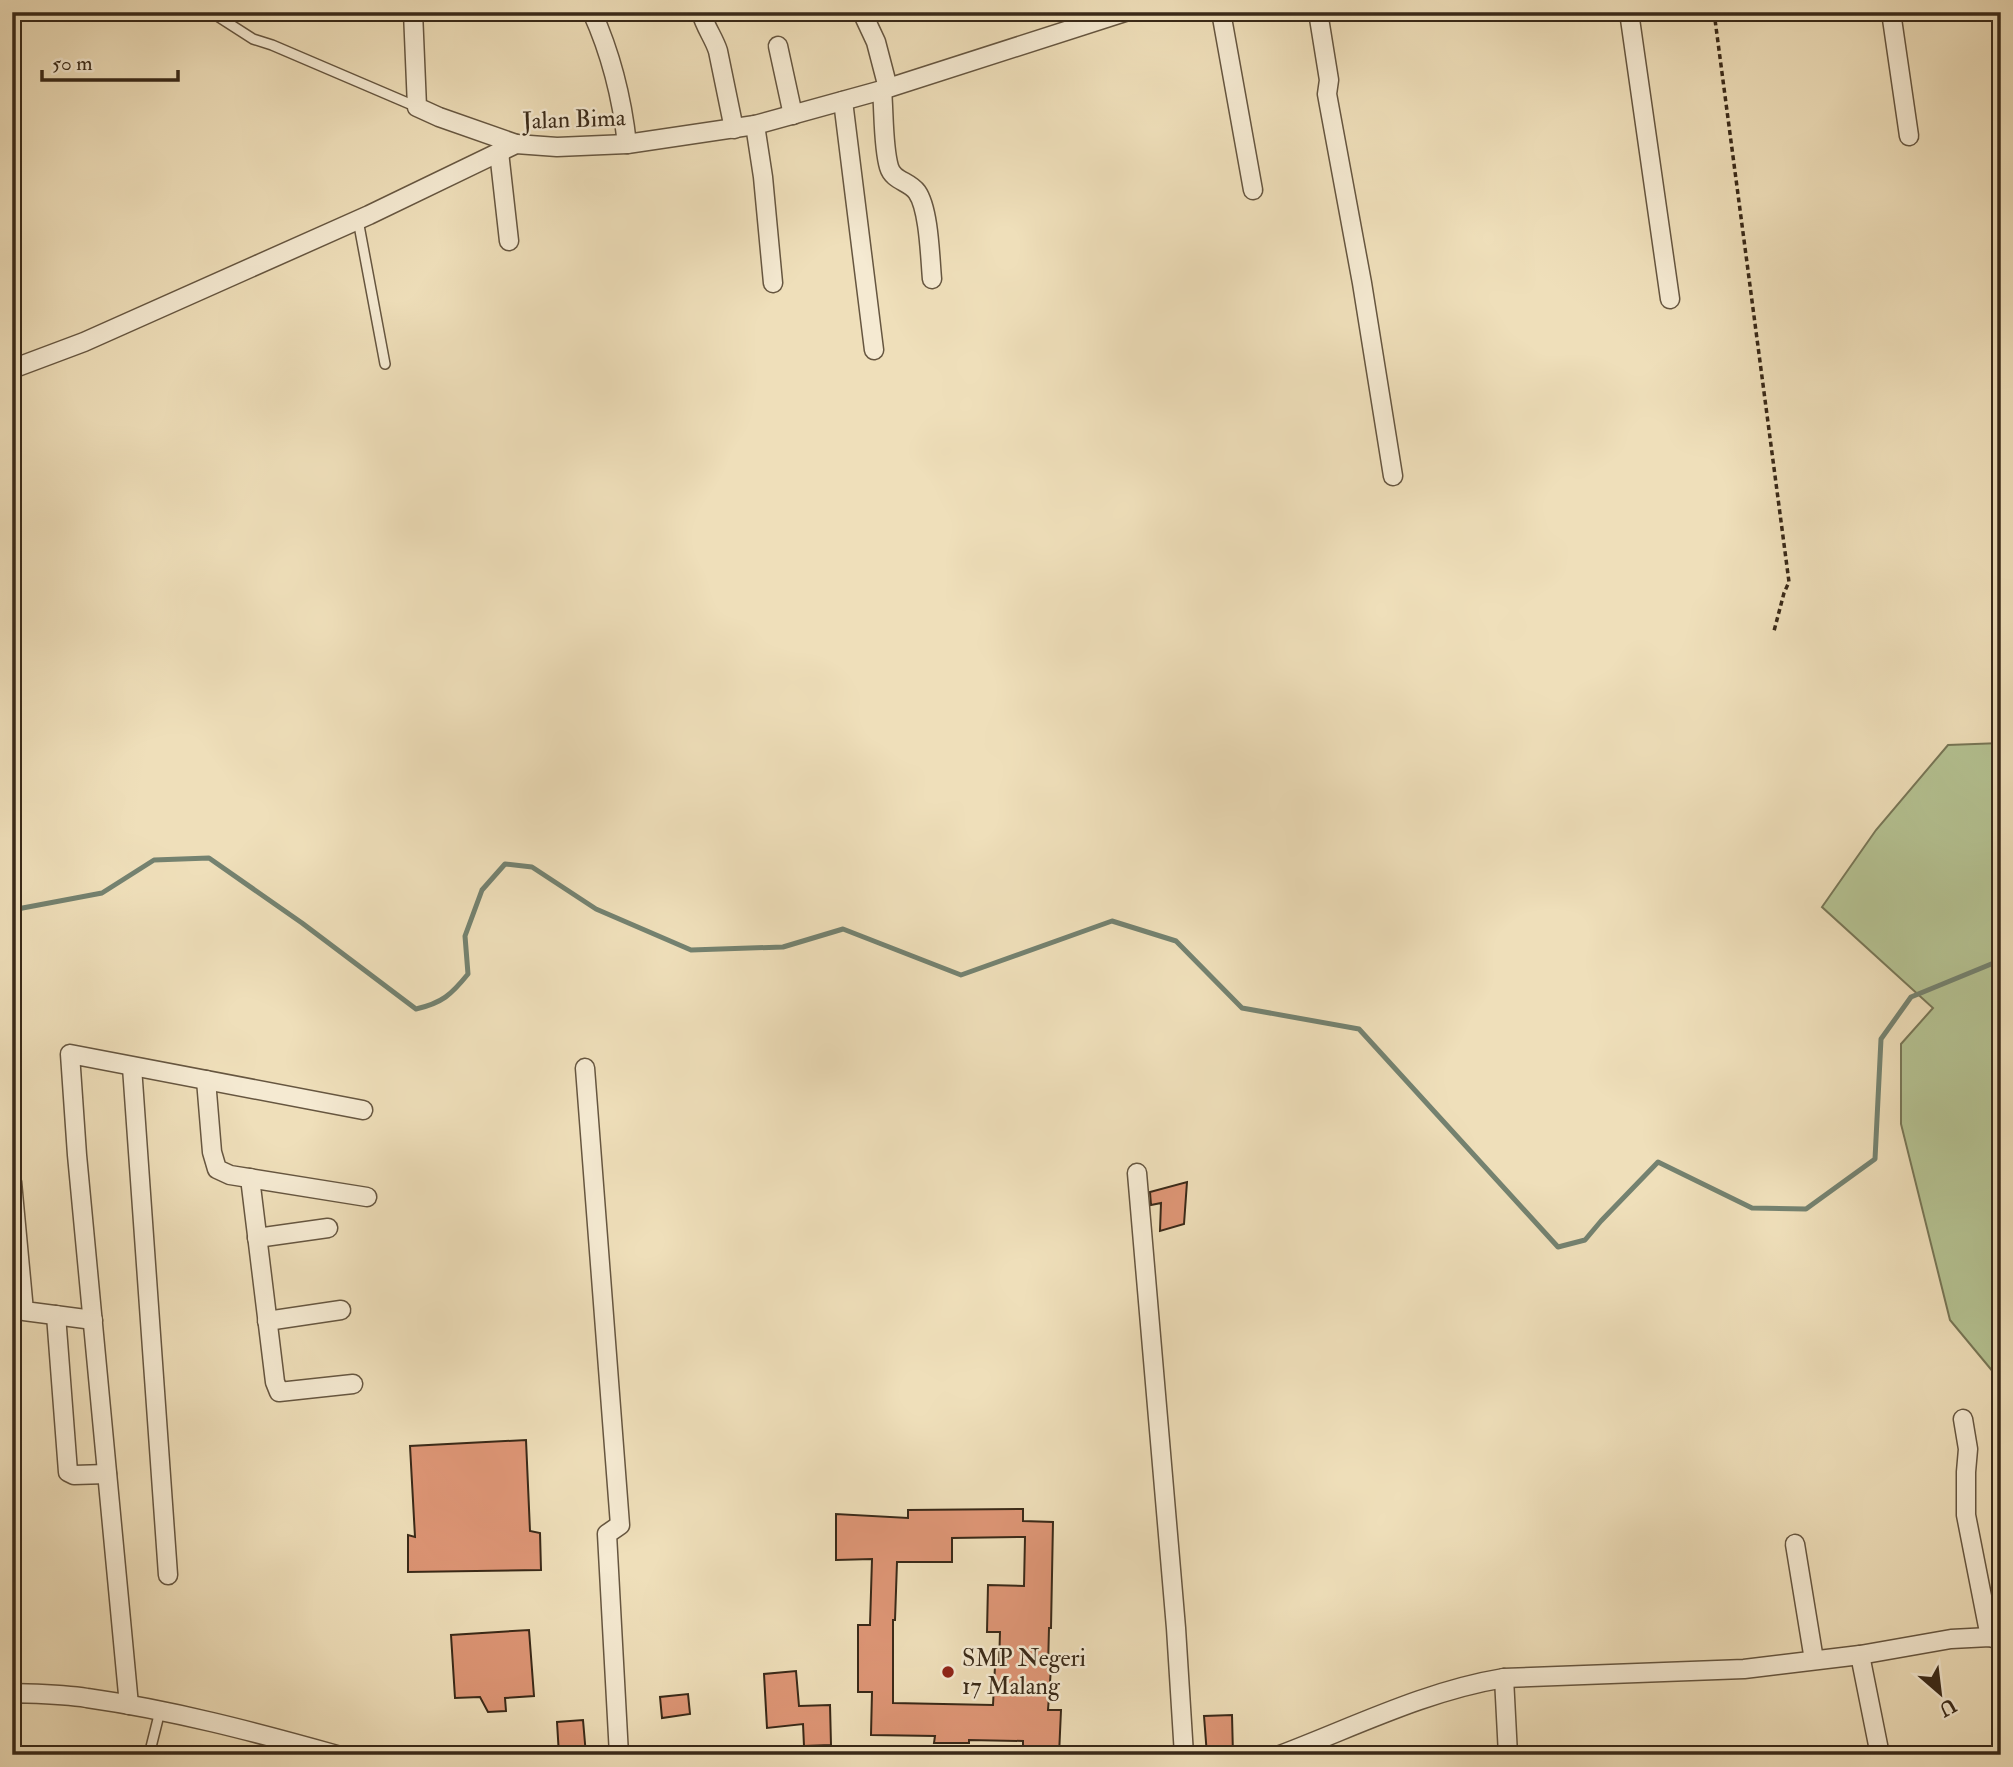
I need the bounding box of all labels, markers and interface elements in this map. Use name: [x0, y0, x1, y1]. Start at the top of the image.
scale bar: [42, 38, 178, 82]
text: 50 m: [52, 50, 93, 77]
street label: Jalan Bima: [521, 102, 627, 137]
place label: SMP Negeri 17 Malang: [962, 1643, 1086, 1702]
north arrow: [1904, 1658, 1974, 1728]
marker: SMP Negeri 17 Malang: [940, 1664, 956, 1680]
text: U: [1935, 1693, 1960, 1721]

